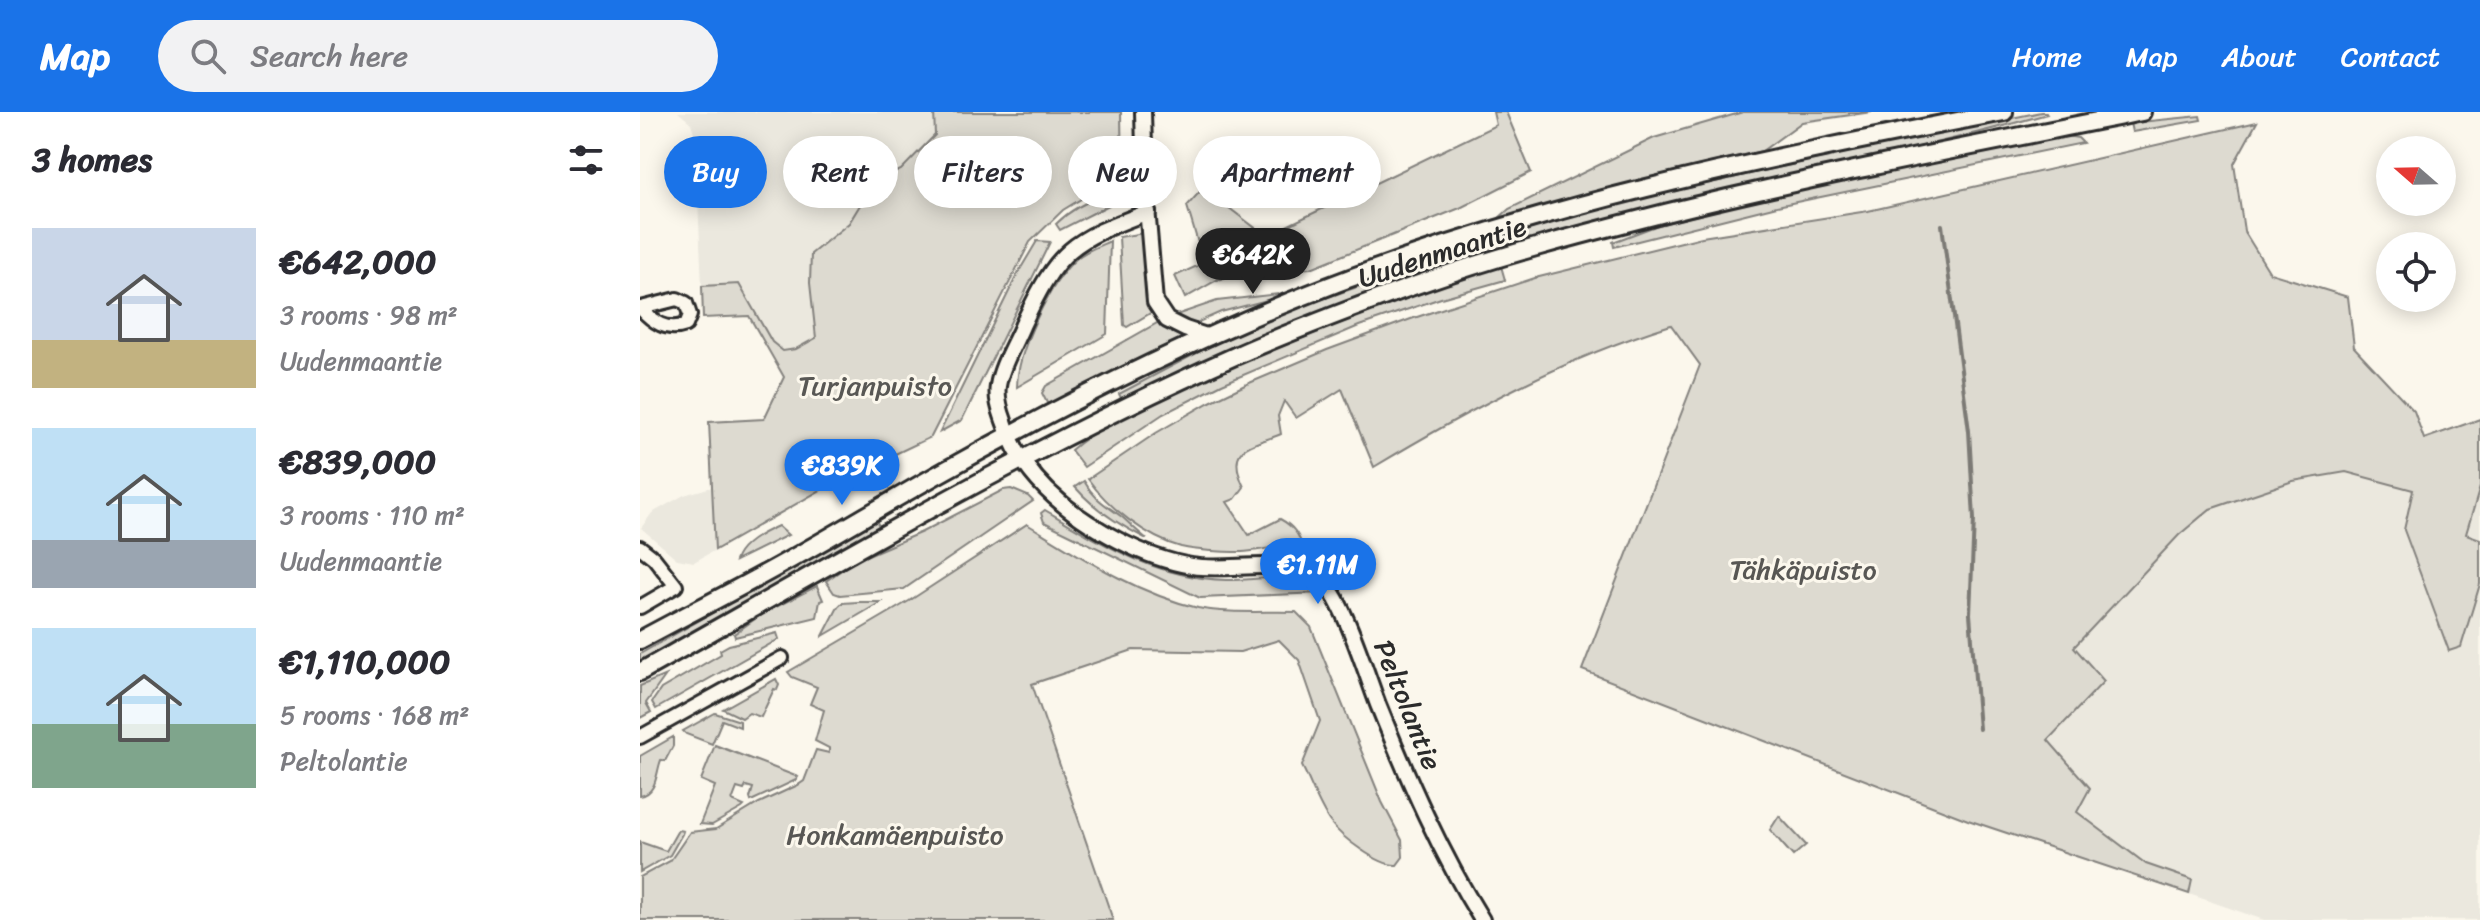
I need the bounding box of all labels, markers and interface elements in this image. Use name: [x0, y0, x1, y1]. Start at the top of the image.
search box: [158, 20, 718, 92]
text: Map: [40, 23, 110, 90]
text: Search here: [250, 29, 408, 83]
text: Home: [2012, 32, 2082, 81]
text: Map: [2126, 32, 2177, 81]
text: About: [2221, 32, 2297, 81]
text: Contact: [2341, 32, 2440, 81]
icon: search: [186, 34, 230, 78]
text: 3 homes: [32, 130, 152, 190]
chip: Buy: [664, 136, 767, 208]
chip: Rent: [783, 136, 898, 208]
chip: Filters: [914, 136, 1052, 208]
chip: New: [1068, 136, 1177, 208]
chip: Apartment: [1193, 136, 1381, 208]
north arrow: [2376, 136, 2456, 216]
map controls: [2376, 136, 2456, 312]
icon: filters: [564, 138, 608, 182]
street label: Uudenmaantie: [1351, 202, 1533, 302]
pin: €642K: [1197, 228, 1309, 296]
text: €642K: [1213, 231, 1293, 277]
text: €642,000: [280, 232, 436, 292]
button: locate: [2376, 232, 2456, 312]
icon: home: [96, 260, 192, 356]
text: 3 rooms · 98 m²: [280, 292, 458, 338]
text: Uudenmaantie: [280, 338, 442, 384]
park label: Turjanpuisto: [798, 361, 952, 410]
text: €839,000: [280, 432, 436, 492]
pin: €839K: [786, 439, 898, 507]
text: €839K: [803, 442, 882, 488]
icon: home: [96, 460, 192, 556]
text: 3 rooms · 110 m²: [280, 492, 465, 538]
text: Uudenmaantie: [280, 538, 442, 584]
pin: €1.11M: [1253, 538, 1383, 606]
text: €1.11M: [1278, 541, 1358, 587]
park label: Tähkäpuisto: [1729, 545, 1877, 594]
text: €1,110,000: [280, 632, 451, 692]
street label: Peltolantie: [1360, 632, 1456, 778]
icon: home: [96, 660, 192, 756]
text: 5 rooms · 168 m²: [280, 692, 469, 738]
text: Peltolantie: [280, 738, 408, 784]
park label: Honkamäenpuisto: [786, 810, 1004, 859]

